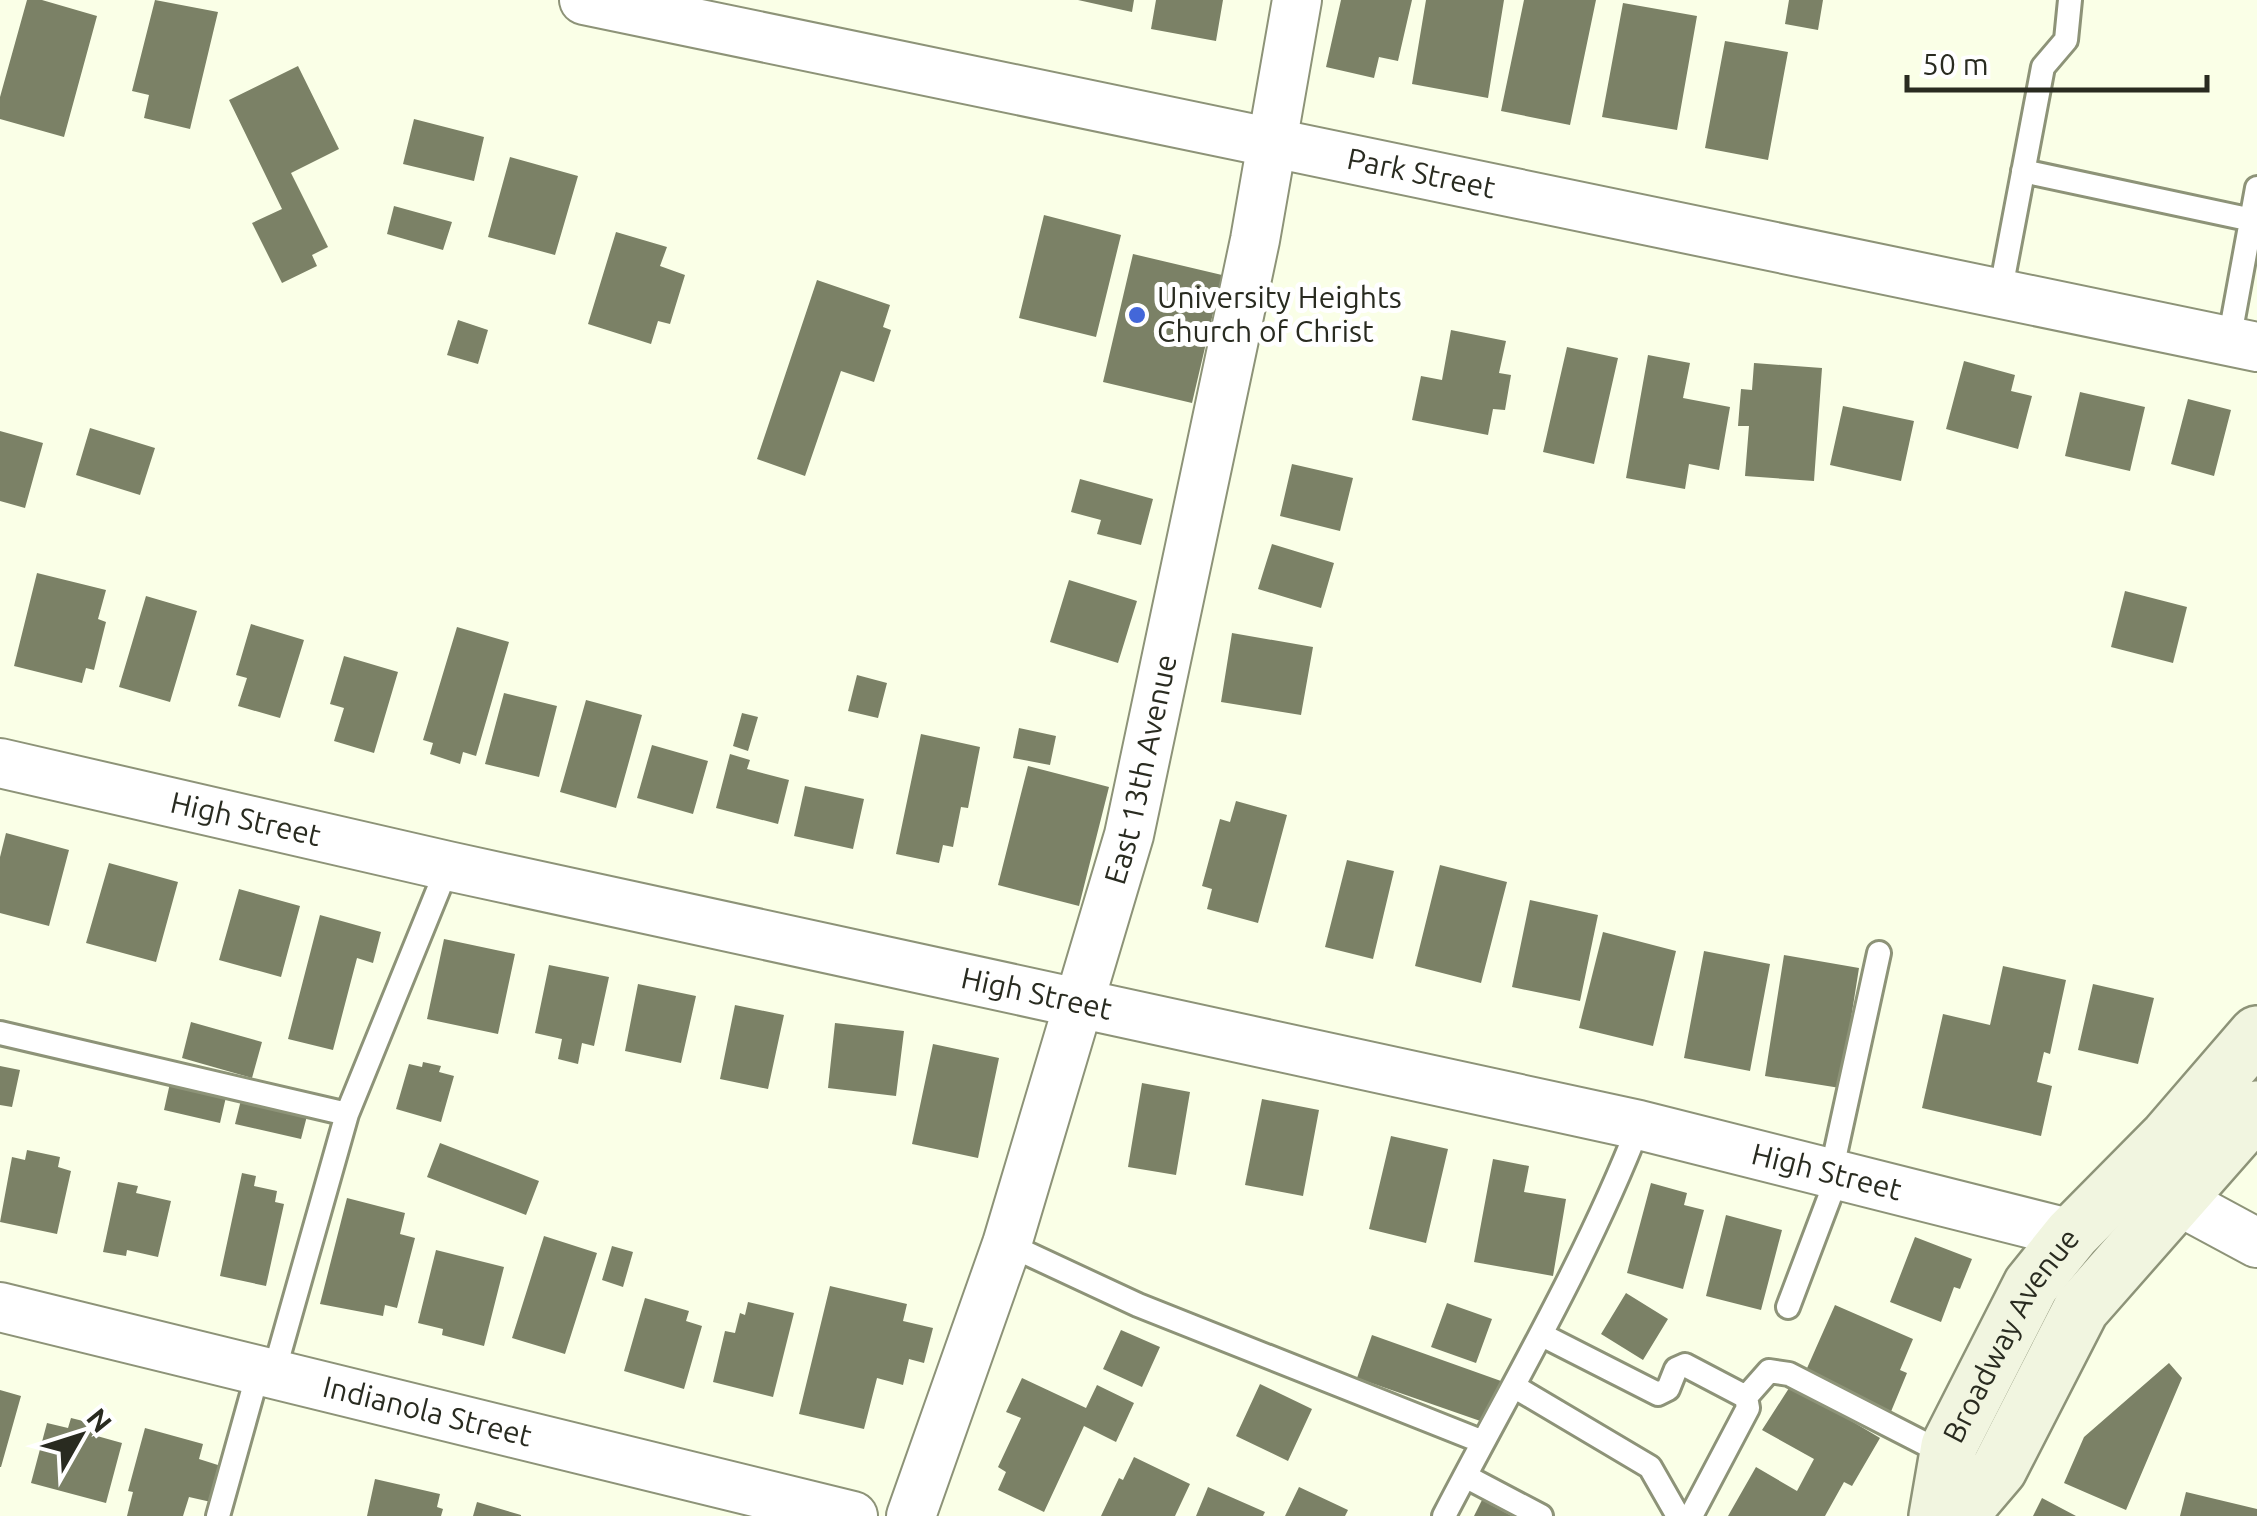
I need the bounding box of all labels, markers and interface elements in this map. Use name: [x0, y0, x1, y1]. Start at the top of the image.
scale bar: [1907, 30, 2207, 92]
text: 50 m: [1922, 47, 1989, 81]
street label: Park Street: [1344, 141, 1499, 205]
place label: University Heights Church of Christ: [1157, 280, 1402, 348]
marker: University Heights Church of Christ: [1126, 304, 1148, 326]
street label: East 13th Avenue: [1097, 651, 1183, 888]
street label: High Street: [167, 785, 325, 852]
street label: High Street: [958, 960, 1115, 1026]
street label: High Street: [1748, 1136, 1906, 1207]
street label: Broadway Avenue: [1936, 1221, 2086, 1448]
street label: Indianola Street: [320, 1369, 536, 1453]
north arrow: [30, 1386, 130, 1486]
text: N: [81, 1402, 118, 1438]

